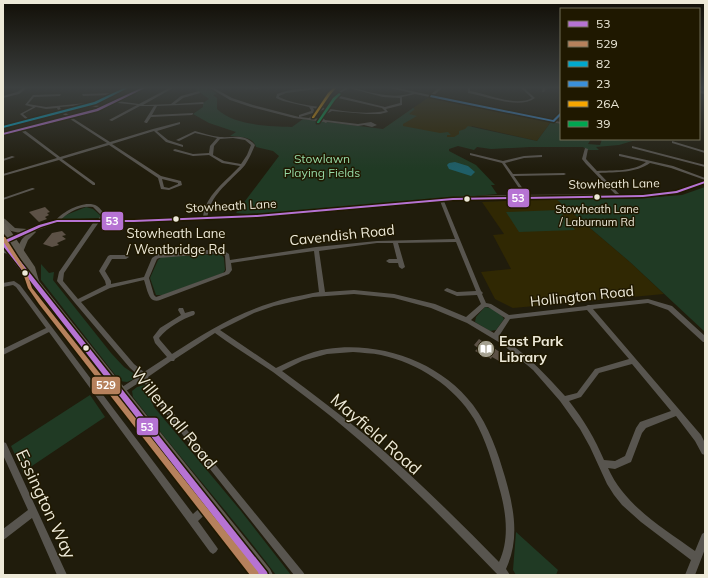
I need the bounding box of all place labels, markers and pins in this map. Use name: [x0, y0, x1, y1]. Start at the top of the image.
marker: Stowheath Lane / Laburnum Rd: [592, 192, 602, 202]
unlabelled marker: [462, 194, 472, 204]
place label: Stowheath Lane / Laburnum Rd: [555, 202, 639, 229]
marker: Stowheath Lane / Wentbridge Rd: [171, 214, 181, 224]
place label: Stowheath Lane / Wentbridge Rd: [126, 225, 225, 257]
unlabelled marker: [20, 268, 30, 278]
place label: East Park Library: [499, 332, 563, 366]
library icon: East Park Library: [476, 339, 496, 359]
unlabelled marker: [81, 343, 91, 353]

